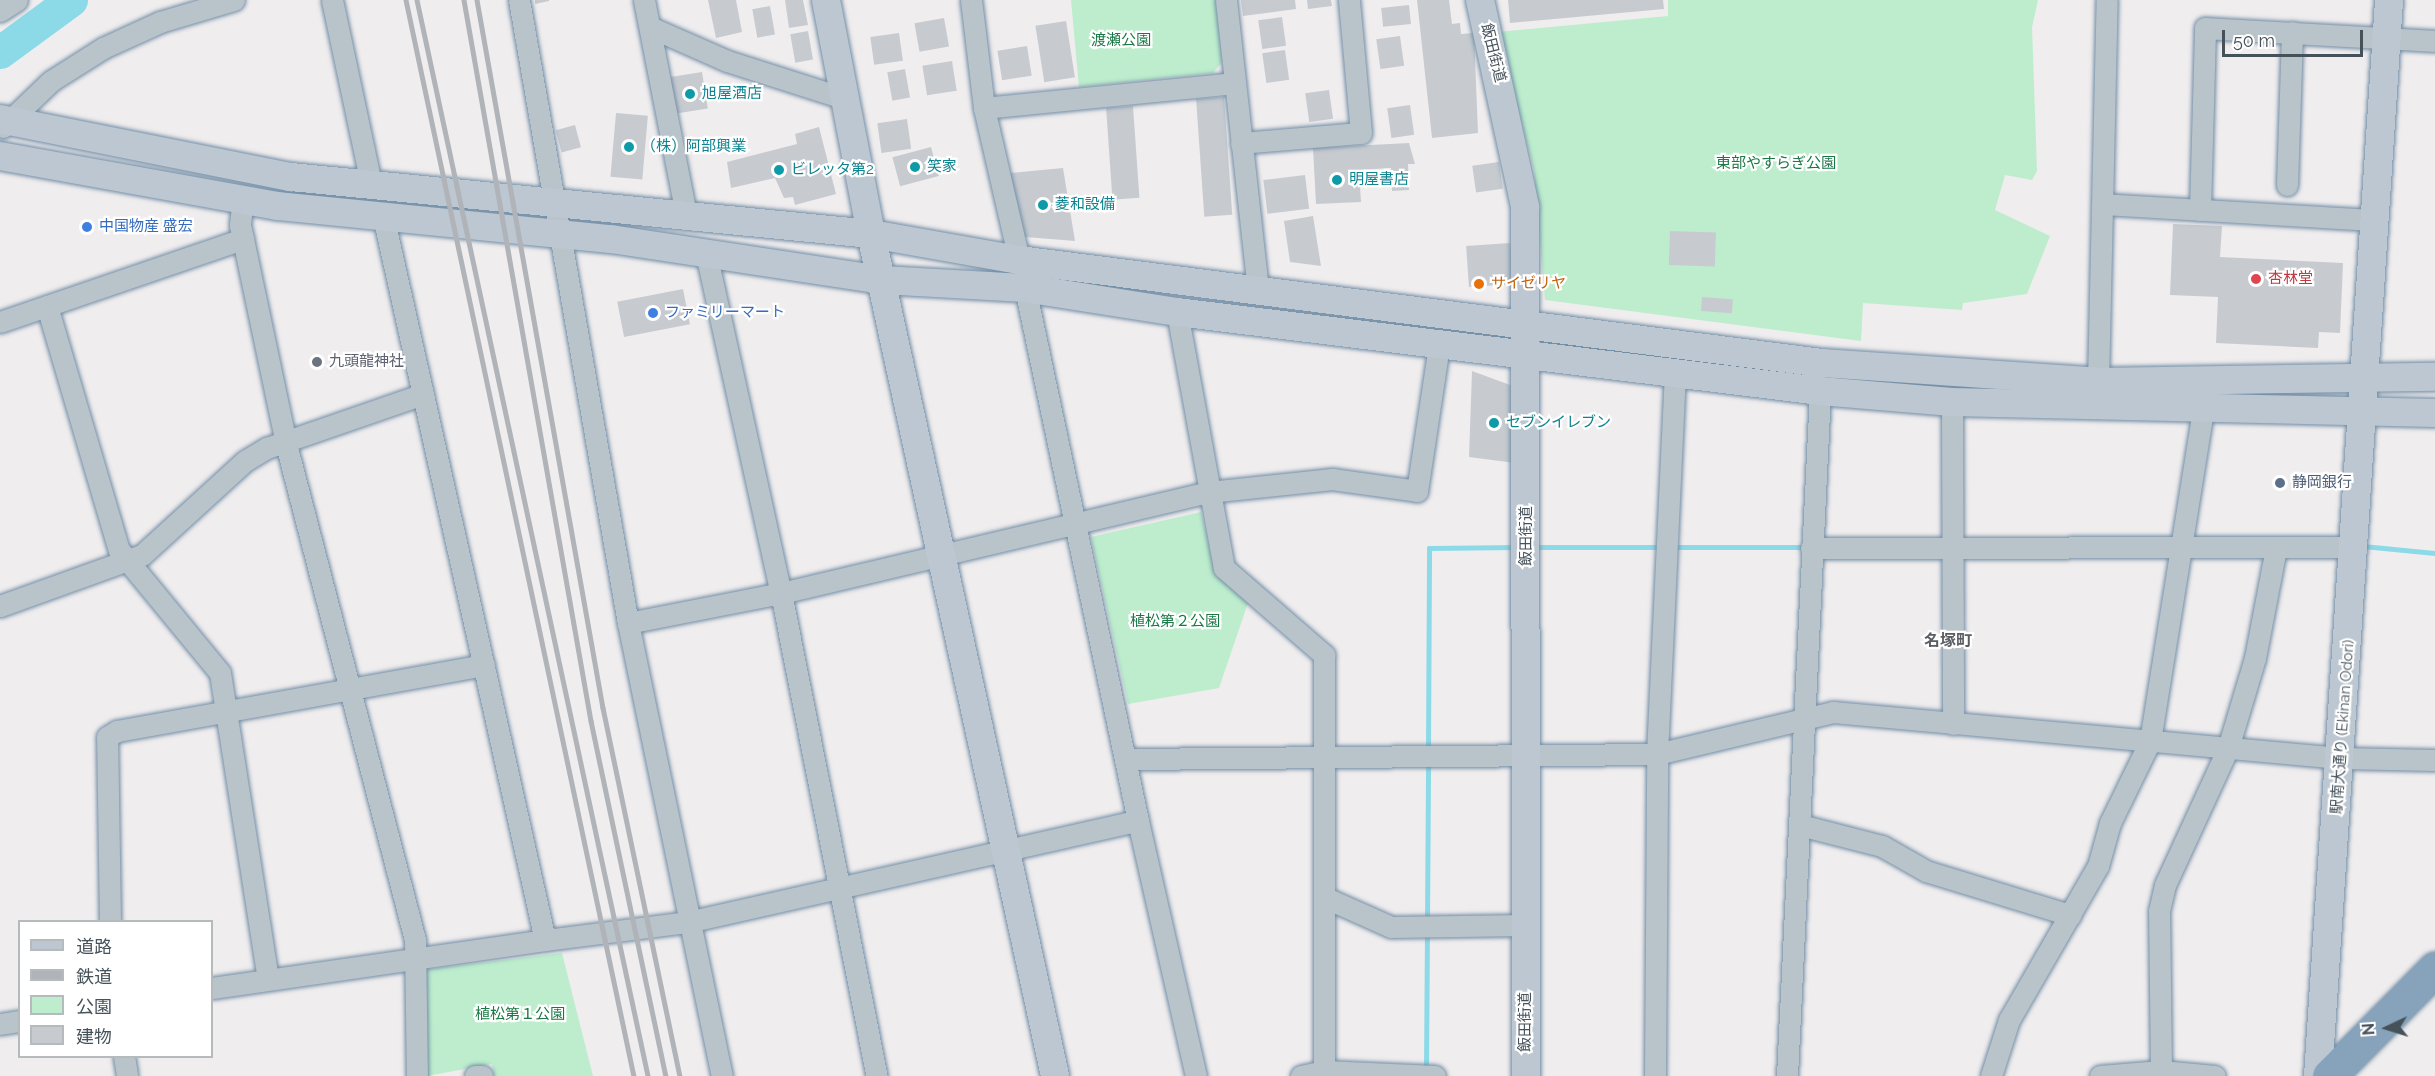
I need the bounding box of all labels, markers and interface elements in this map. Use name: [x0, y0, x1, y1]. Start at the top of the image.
scale bar: [2225, 18, 2366, 56]
street label: 飯田街道: [1477, 22, 1509, 84]
text: 50 m: [2233, 30, 2275, 51]
park label: 渡瀬公園: [1091, 32, 1151, 50]
place label: 旭屋酒店: [702, 85, 762, 103]
marker: 旭屋酒店: [683, 87, 697, 101]
place label: （株）阿部興業: [641, 138, 746, 156]
marker: （株）阿部興業: [622, 140, 636, 154]
park label: 東部やすらぎ公園: [1716, 155, 1836, 173]
place label: 笑家: [927, 158, 957, 176]
marker: 笑家: [908, 160, 922, 174]
place label: ビレッタ第2: [791, 161, 874, 179]
marker: ビレッタ第2: [772, 163, 786, 177]
place label: 明屋書店: [1349, 171, 1409, 189]
marker: 明屋書店: [1330, 173, 1344, 187]
place label: 菱和設備: [1055, 196, 1115, 214]
marker: 菱和設備: [1036, 198, 1050, 212]
place label: 中国物産 盛宏: [99, 218, 193, 236]
marker: 中国物産 盛宏: [80, 220, 94, 234]
place label: 杏林堂: [2268, 270, 2313, 288]
marker: 杏林堂: [2249, 272, 2263, 286]
place label: サイゼリヤ: [1491, 275, 1566, 293]
marker: サイゼリヤ: [1472, 277, 1486, 291]
place label: ファミリーマート: [665, 304, 785, 322]
marker: ファミリーマート: [646, 306, 660, 320]
place label: 九頭龍神社: [329, 353, 404, 371]
marker: 九頭龍神社: [310, 355, 324, 369]
place label: セブンイレブン: [1506, 414, 1611, 432]
marker: セブンイレブン: [1487, 416, 1501, 430]
place label: 静岡銀行: [2292, 474, 2352, 492]
marker: 静岡銀行: [2273, 476, 2287, 490]
street label: 飯田街道: [1518, 506, 1536, 566]
park label: 植松第２公園: [1130, 613, 1220, 631]
district label: 名塚町: [1924, 631, 1972, 651]
street label: 駅南大通り (Ekinan Odori): [2328, 639, 2358, 815]
legend: [18, 920, 213, 1058]
text: 道路: [76, 936, 112, 957]
text: 鉄道: [76, 966, 112, 987]
street label: 飯田街道: [1517, 992, 1535, 1052]
text: 公園: [76, 996, 112, 1017]
north arrow: [2357, 998, 2417, 1058]
park label: 植松第１公園: [475, 1006, 565, 1024]
text: N: [2359, 1023, 2378, 1036]
text: 建物: [76, 1026, 112, 1047]

